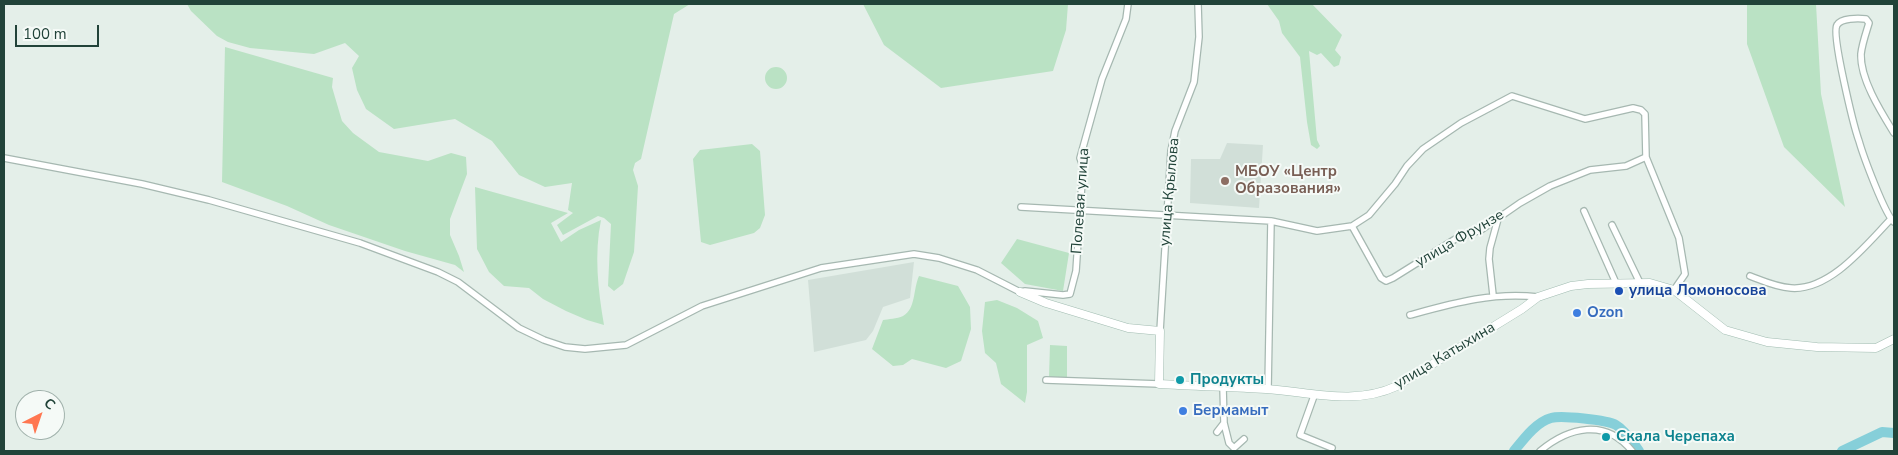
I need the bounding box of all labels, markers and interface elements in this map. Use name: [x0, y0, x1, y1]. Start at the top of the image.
scale bar: [18, 15, 101, 47]
text: 100 m: [23, 24, 67, 44]
street label: улица Крылова: [1156, 137, 1184, 247]
street label: Полевая улица: [1068, 147, 1094, 255]
place label: МБОУ «Центр Образования»: [1235, 163, 1341, 198]
marker: МБОУ «Центр Образования»: [1219, 175, 1231, 187]
street label: улица Фрунзе: [1412, 206, 1508, 272]
place label: улица Ломоносова: [1629, 282, 1767, 300]
marker: улица Ломоносова: [1613, 285, 1625, 297]
place label: Ozon: [1587, 304, 1623, 322]
marker: Ozon: [1571, 307, 1583, 319]
street label: улица Катыхина: [1391, 319, 1499, 393]
place label: Продукты: [1190, 371, 1264, 389]
marker: Продукты: [1174, 374, 1186, 386]
north arrow: [15, 390, 65, 440]
text: С: [40, 394, 59, 414]
place label: Бермамыт: [1193, 402, 1268, 420]
marker: Бермамыт: [1177, 405, 1189, 417]
place label: Скала Черепаха: [1616, 428, 1735, 446]
marker: Скала Черепаха: [1600, 431, 1612, 443]

